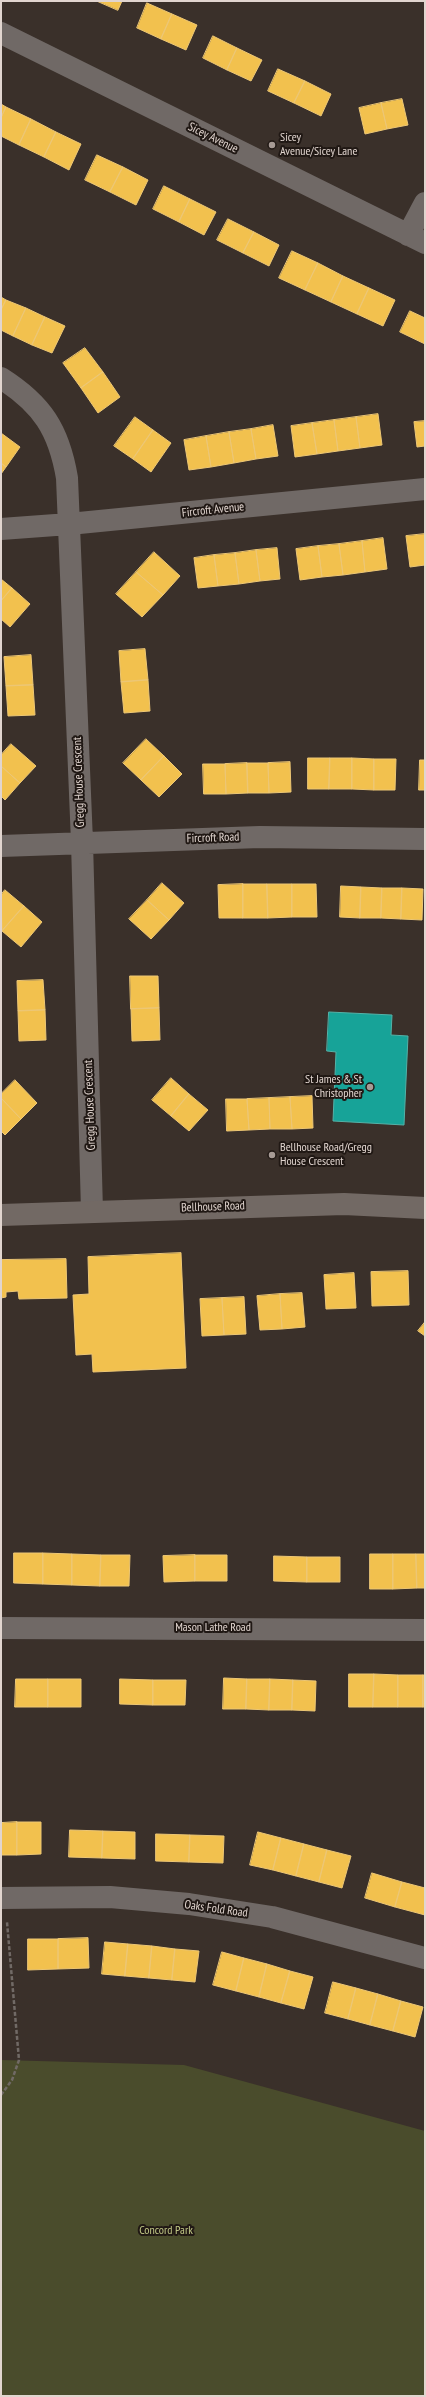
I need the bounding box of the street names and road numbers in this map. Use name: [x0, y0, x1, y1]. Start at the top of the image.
street label: Sicey Avenue: [186, 120, 240, 156]
street label: Fircroft Avenue: [181, 500, 245, 520]
street label: Gregg House Crescent: [70, 736, 88, 828]
street label: Fircroft Road: [186, 830, 240, 846]
street label: Gregg House Crescent: [81, 1059, 99, 1151]
street label: Bellhouse Road: [181, 1199, 245, 1215]
street label: Mason Lathe Road: [175, 1621, 251, 1635]
street label: Oaks Fold Road: [183, 1897, 249, 1921]

